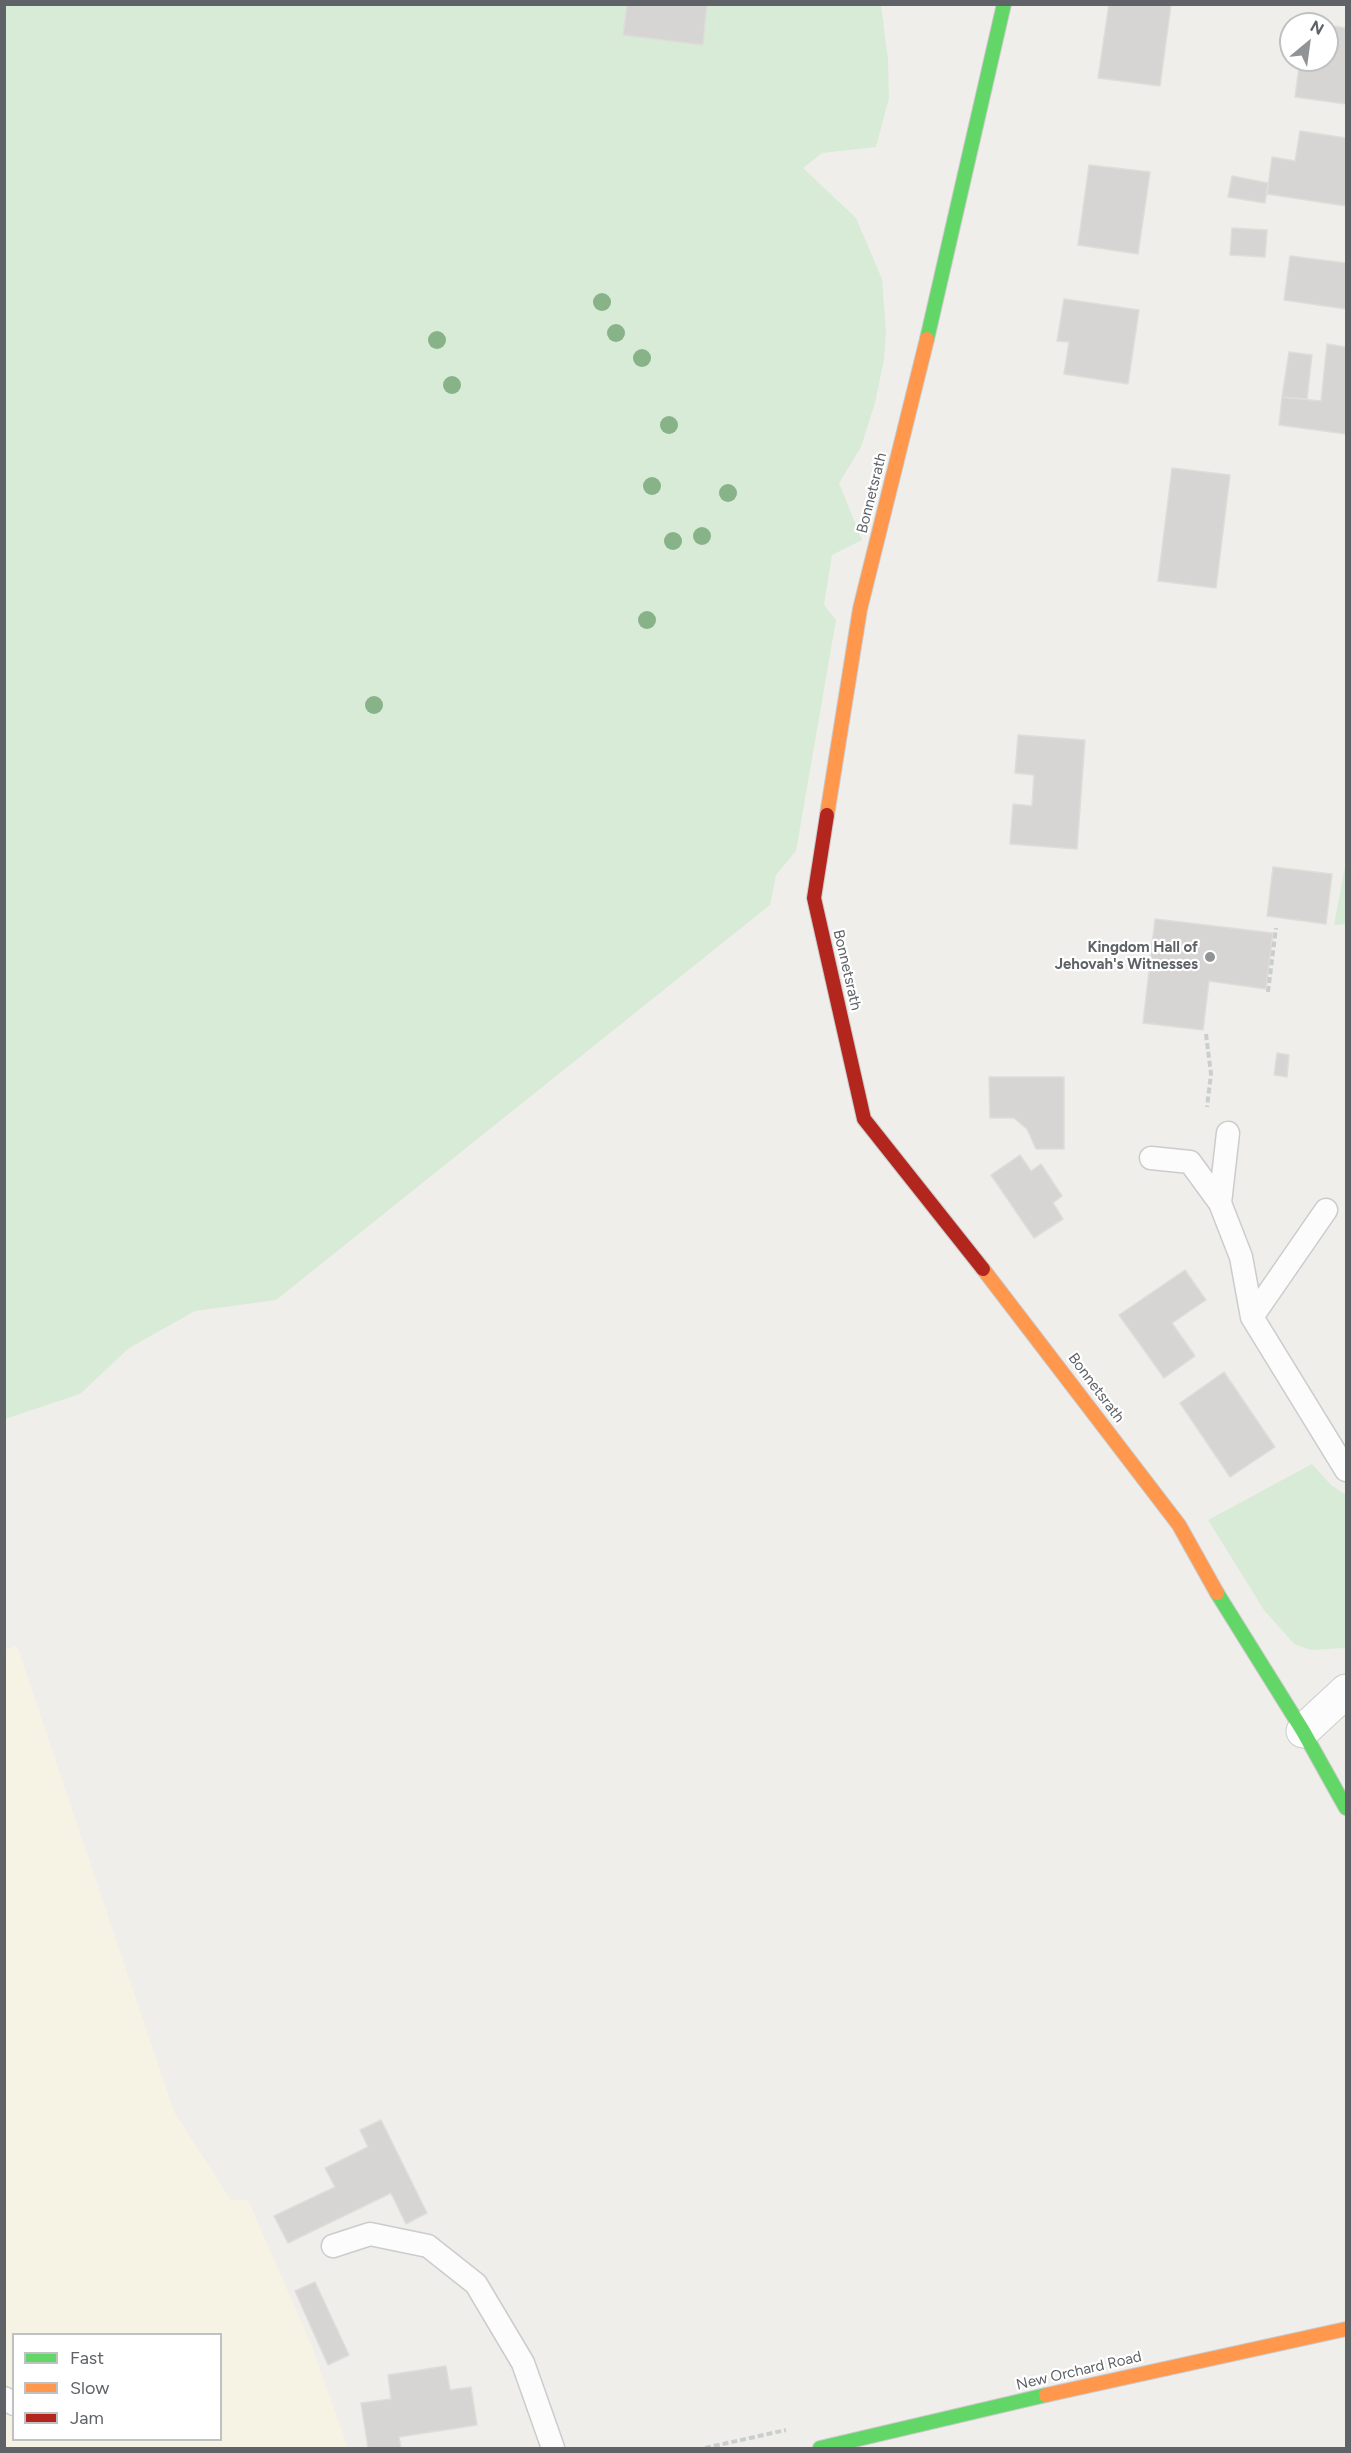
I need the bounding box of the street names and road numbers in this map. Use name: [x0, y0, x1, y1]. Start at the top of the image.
street label: Bonnetsrath: [853, 451, 891, 535]
street label: Bonnetsrath: [829, 928, 865, 1012]
street label: Bonnetsrath: [1064, 1350, 1128, 1426]
street label: New Orchard Road: [1015, 2348, 1143, 2394]

